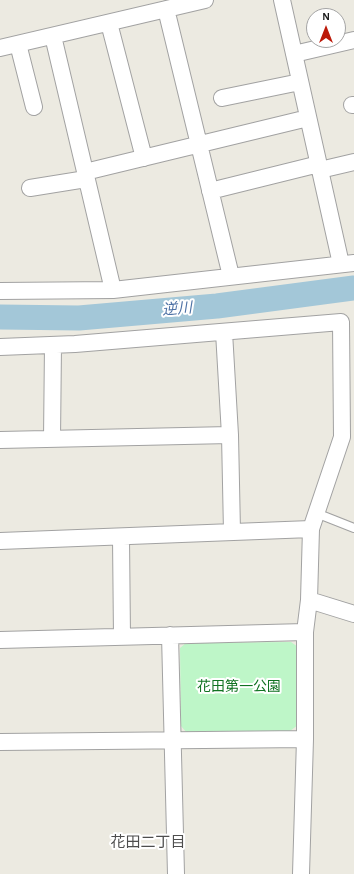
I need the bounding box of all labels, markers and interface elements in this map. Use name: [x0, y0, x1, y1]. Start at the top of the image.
north arrow: [306, 8, 346, 48]
text: N: [322, 11, 330, 22]
water label: 逆川: [161, 299, 193, 319]
park label: 花田第一公園: [197, 679, 281, 695]
district label: 花田二丁目: [111, 833, 185, 851]

